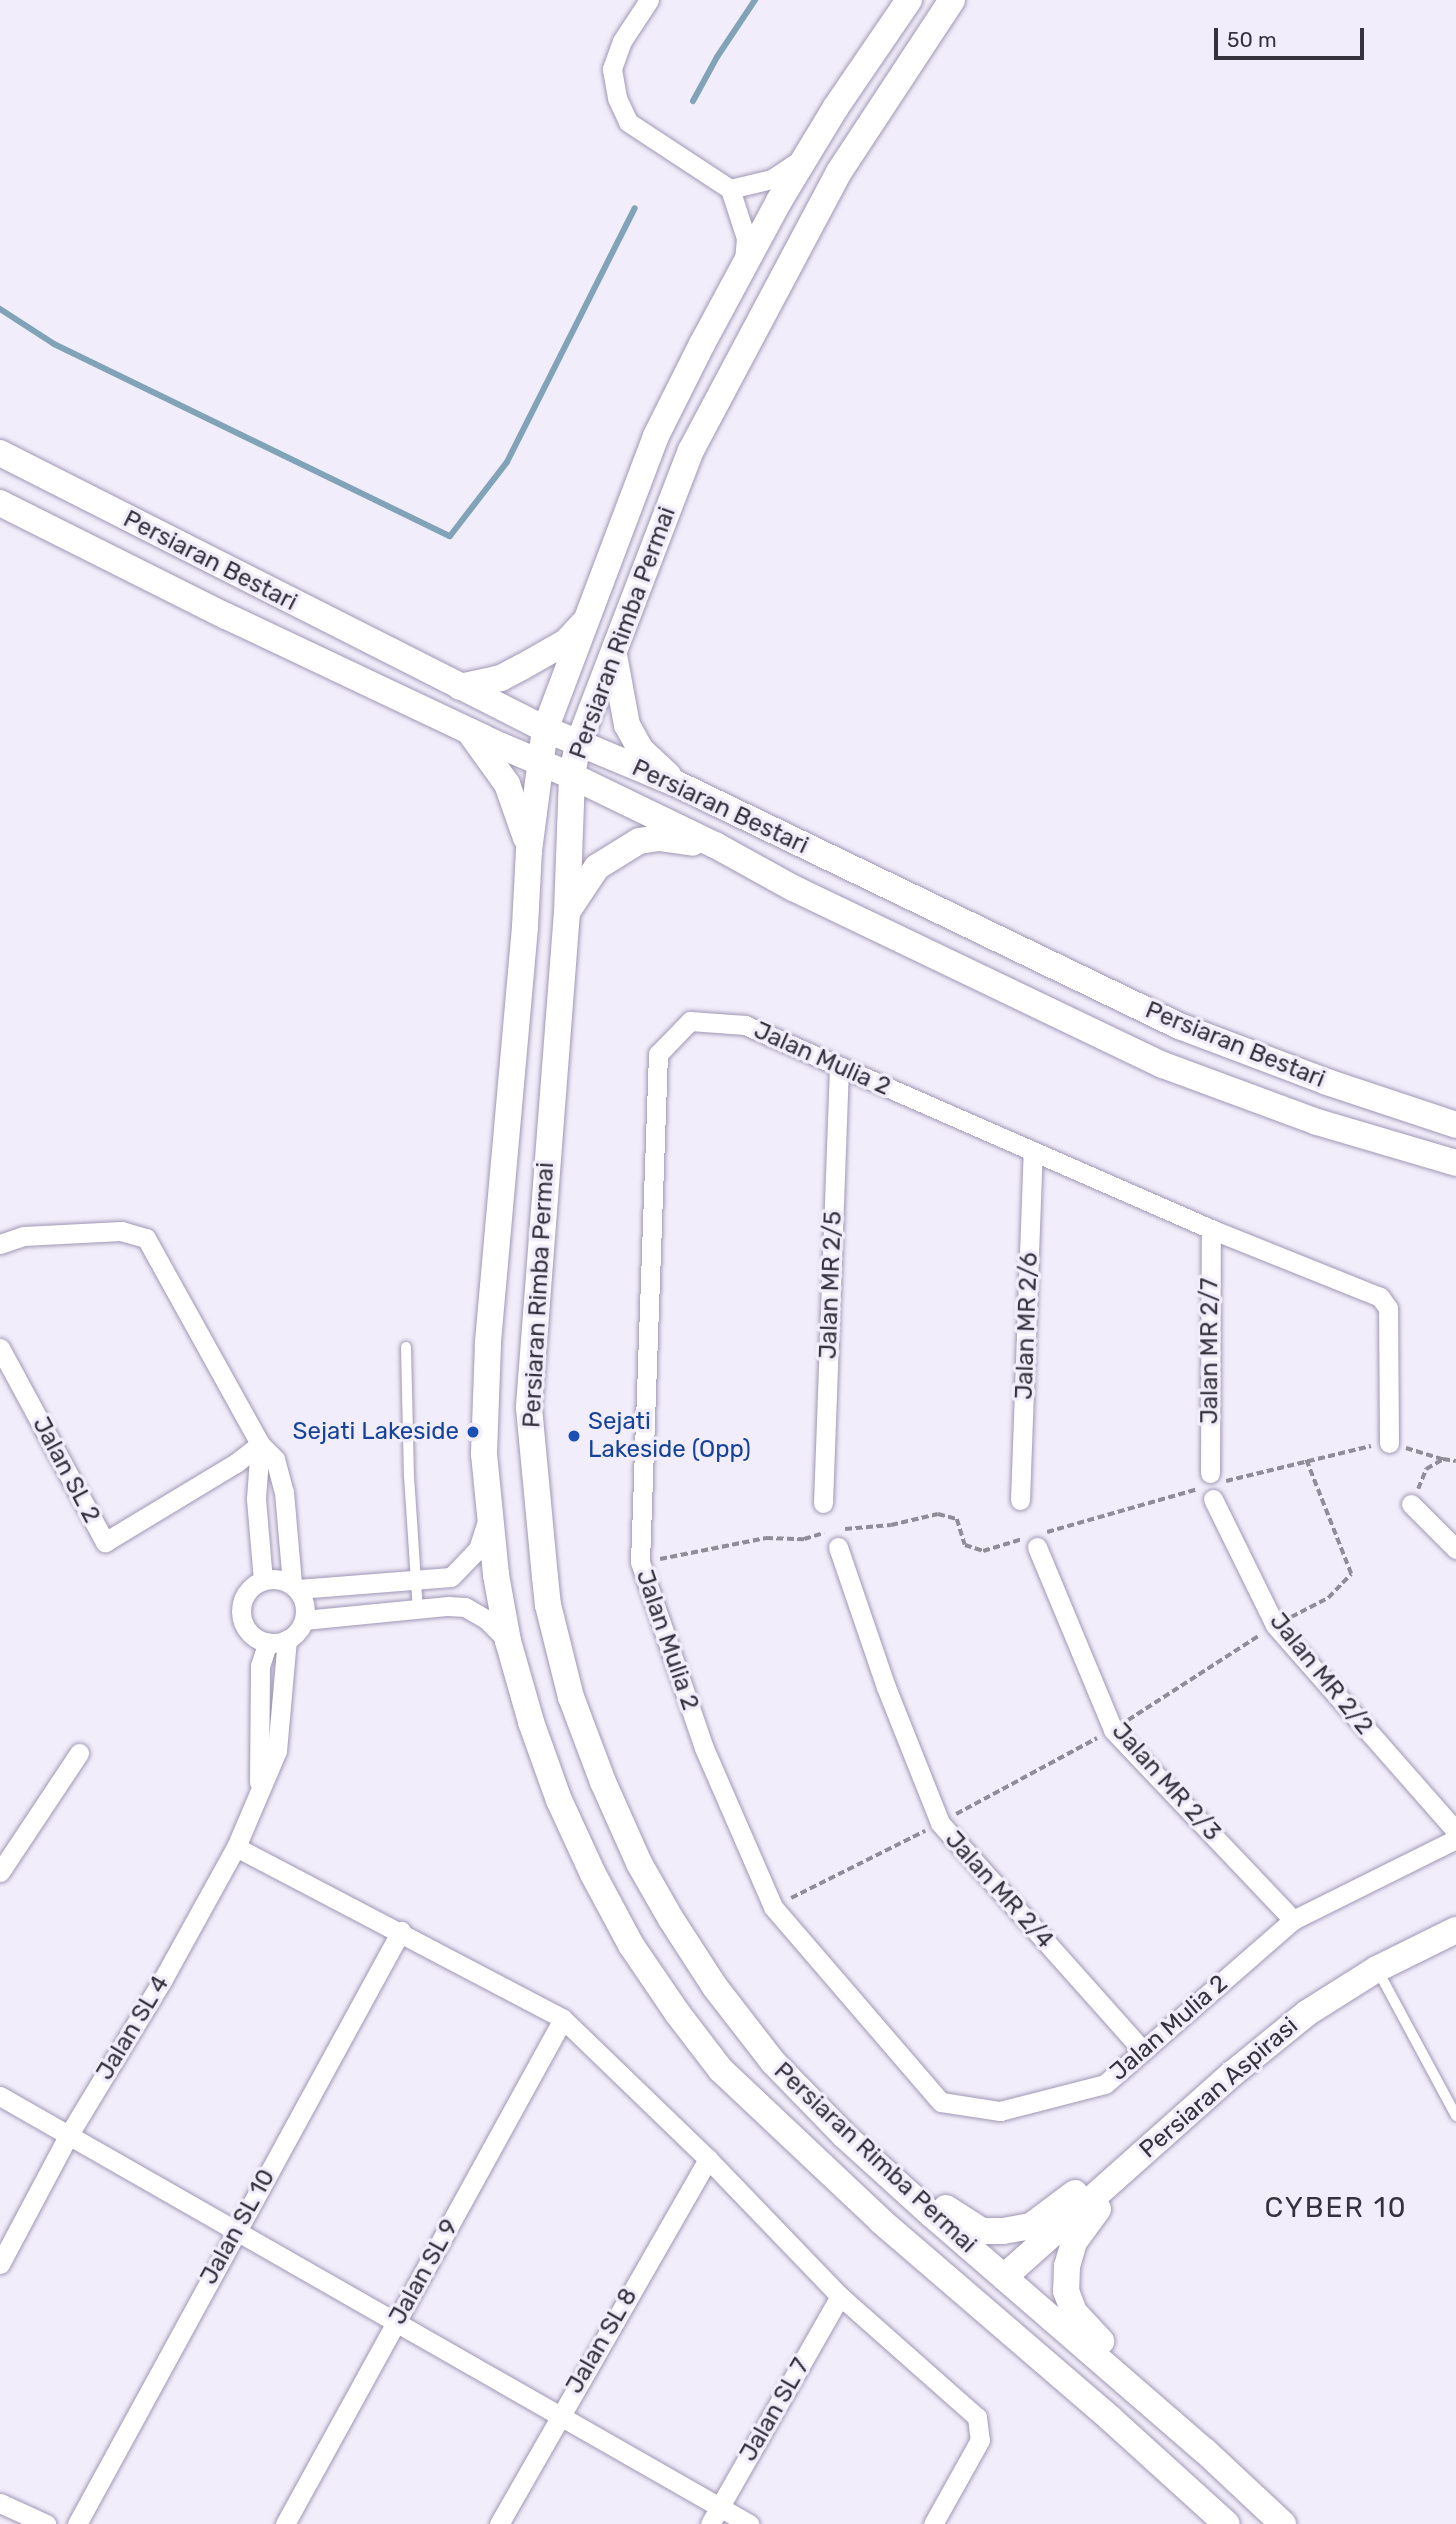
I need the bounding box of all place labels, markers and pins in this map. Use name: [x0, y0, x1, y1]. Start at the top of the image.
place label: Sejati Lakeside (Opp): [588, 1408, 751, 1464]
place label: Sejati Lakeside: [293, 1418, 459, 1446]
marker: Sejati Lakeside: [465, 1424, 481, 1440]
marker: Sejati Lakeside (Opp): [566, 1428, 582, 1444]

